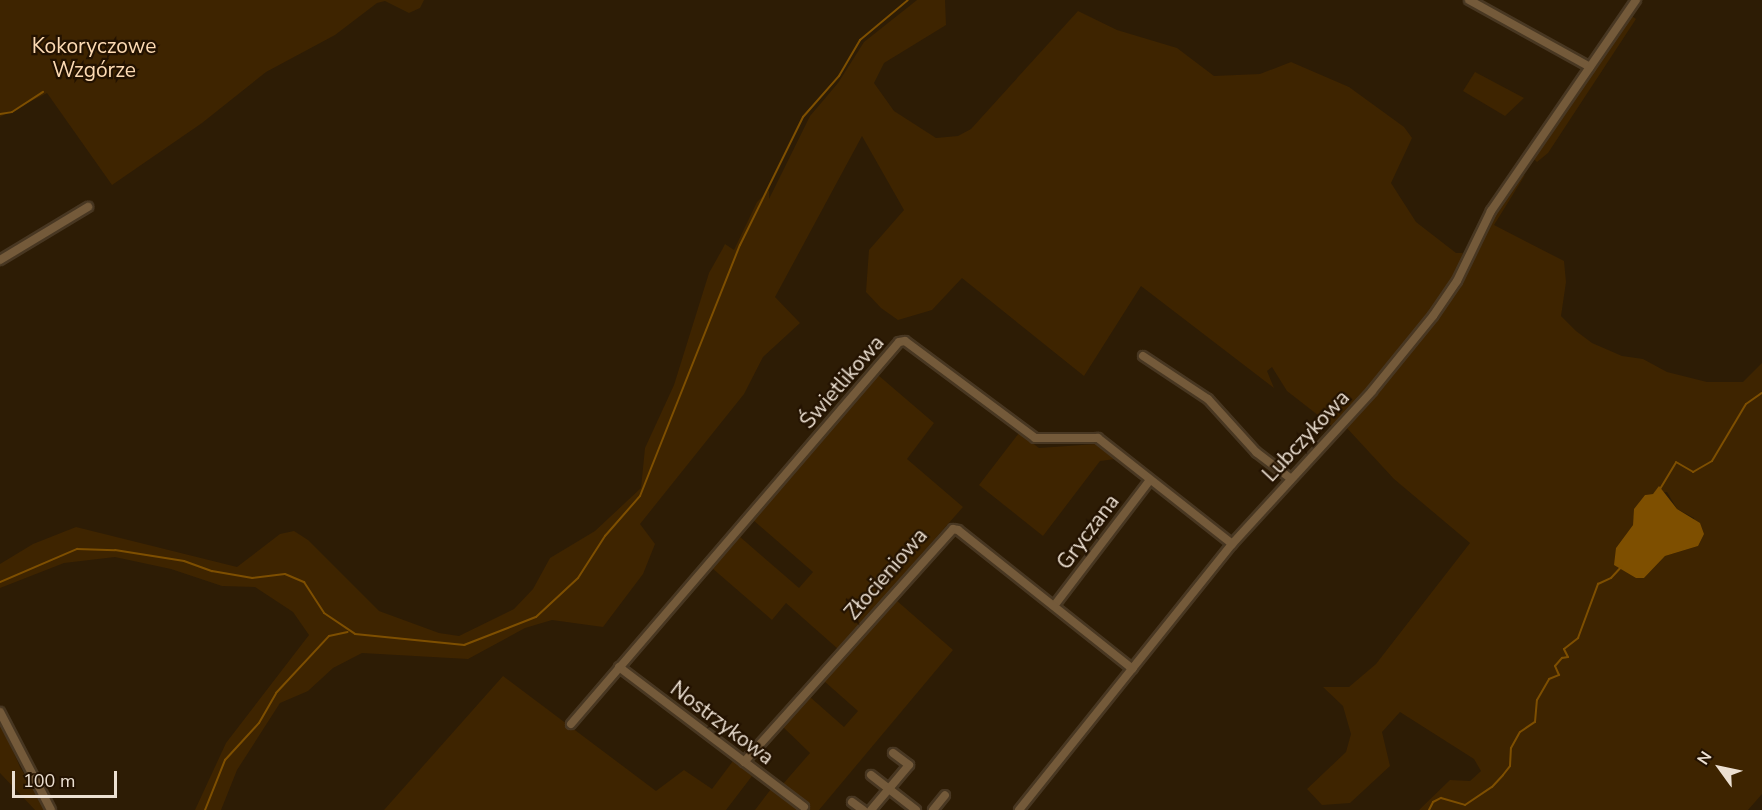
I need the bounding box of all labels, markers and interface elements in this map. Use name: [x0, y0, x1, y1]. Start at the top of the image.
park label: Kokoryczowe Wzgórze: [32, 33, 156, 83]
street label: Świetlikowa: [795, 330, 889, 434]
street label: Lubczykowa: [1257, 385, 1355, 487]
street label: Gryczana: [1052, 489, 1124, 575]
street label: Złocieniowa: [839, 523, 933, 625]
street label: Nostrzykowa: [665, 676, 779, 770]
north arrow: [1690, 738, 1750, 798]
text: N: [1692, 747, 1717, 769]
scale bar: [15, 759, 120, 797]
text: 100 m: [23, 769, 75, 793]

